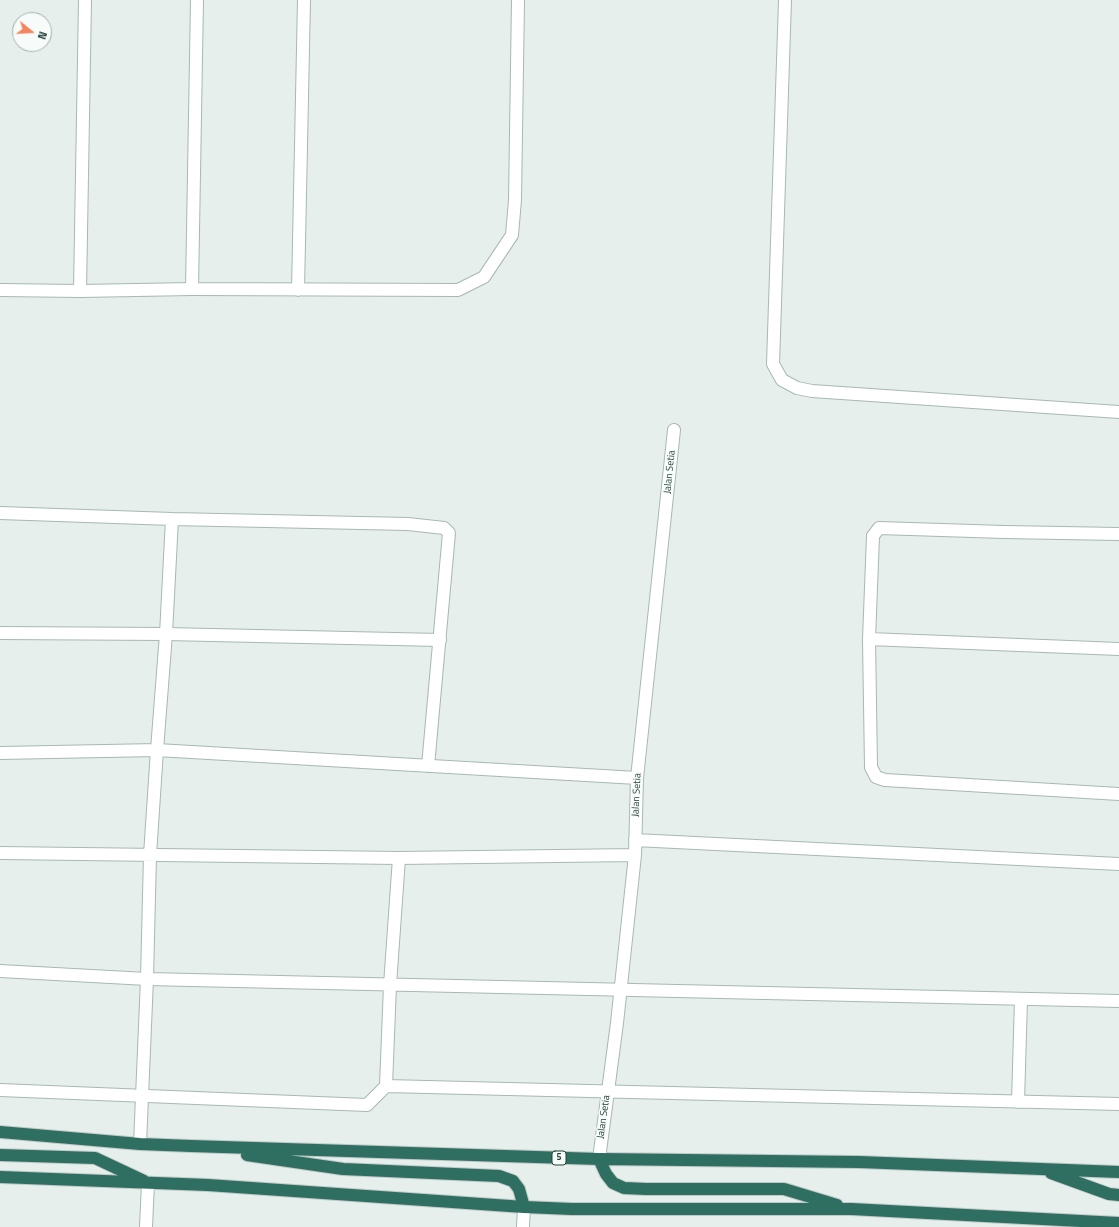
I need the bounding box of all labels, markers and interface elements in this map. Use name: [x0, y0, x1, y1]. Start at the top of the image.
north arrow: [12, 12, 52, 52]
text: N: [34, 29, 51, 41]
street label: Jalan Setia: [662, 450, 678, 494]
street label: Jalan Setia: [630, 773, 644, 817]
street label: Jalan Setia: [595, 1094, 613, 1140]
road number: 5: [552, 1151, 566, 1165]

